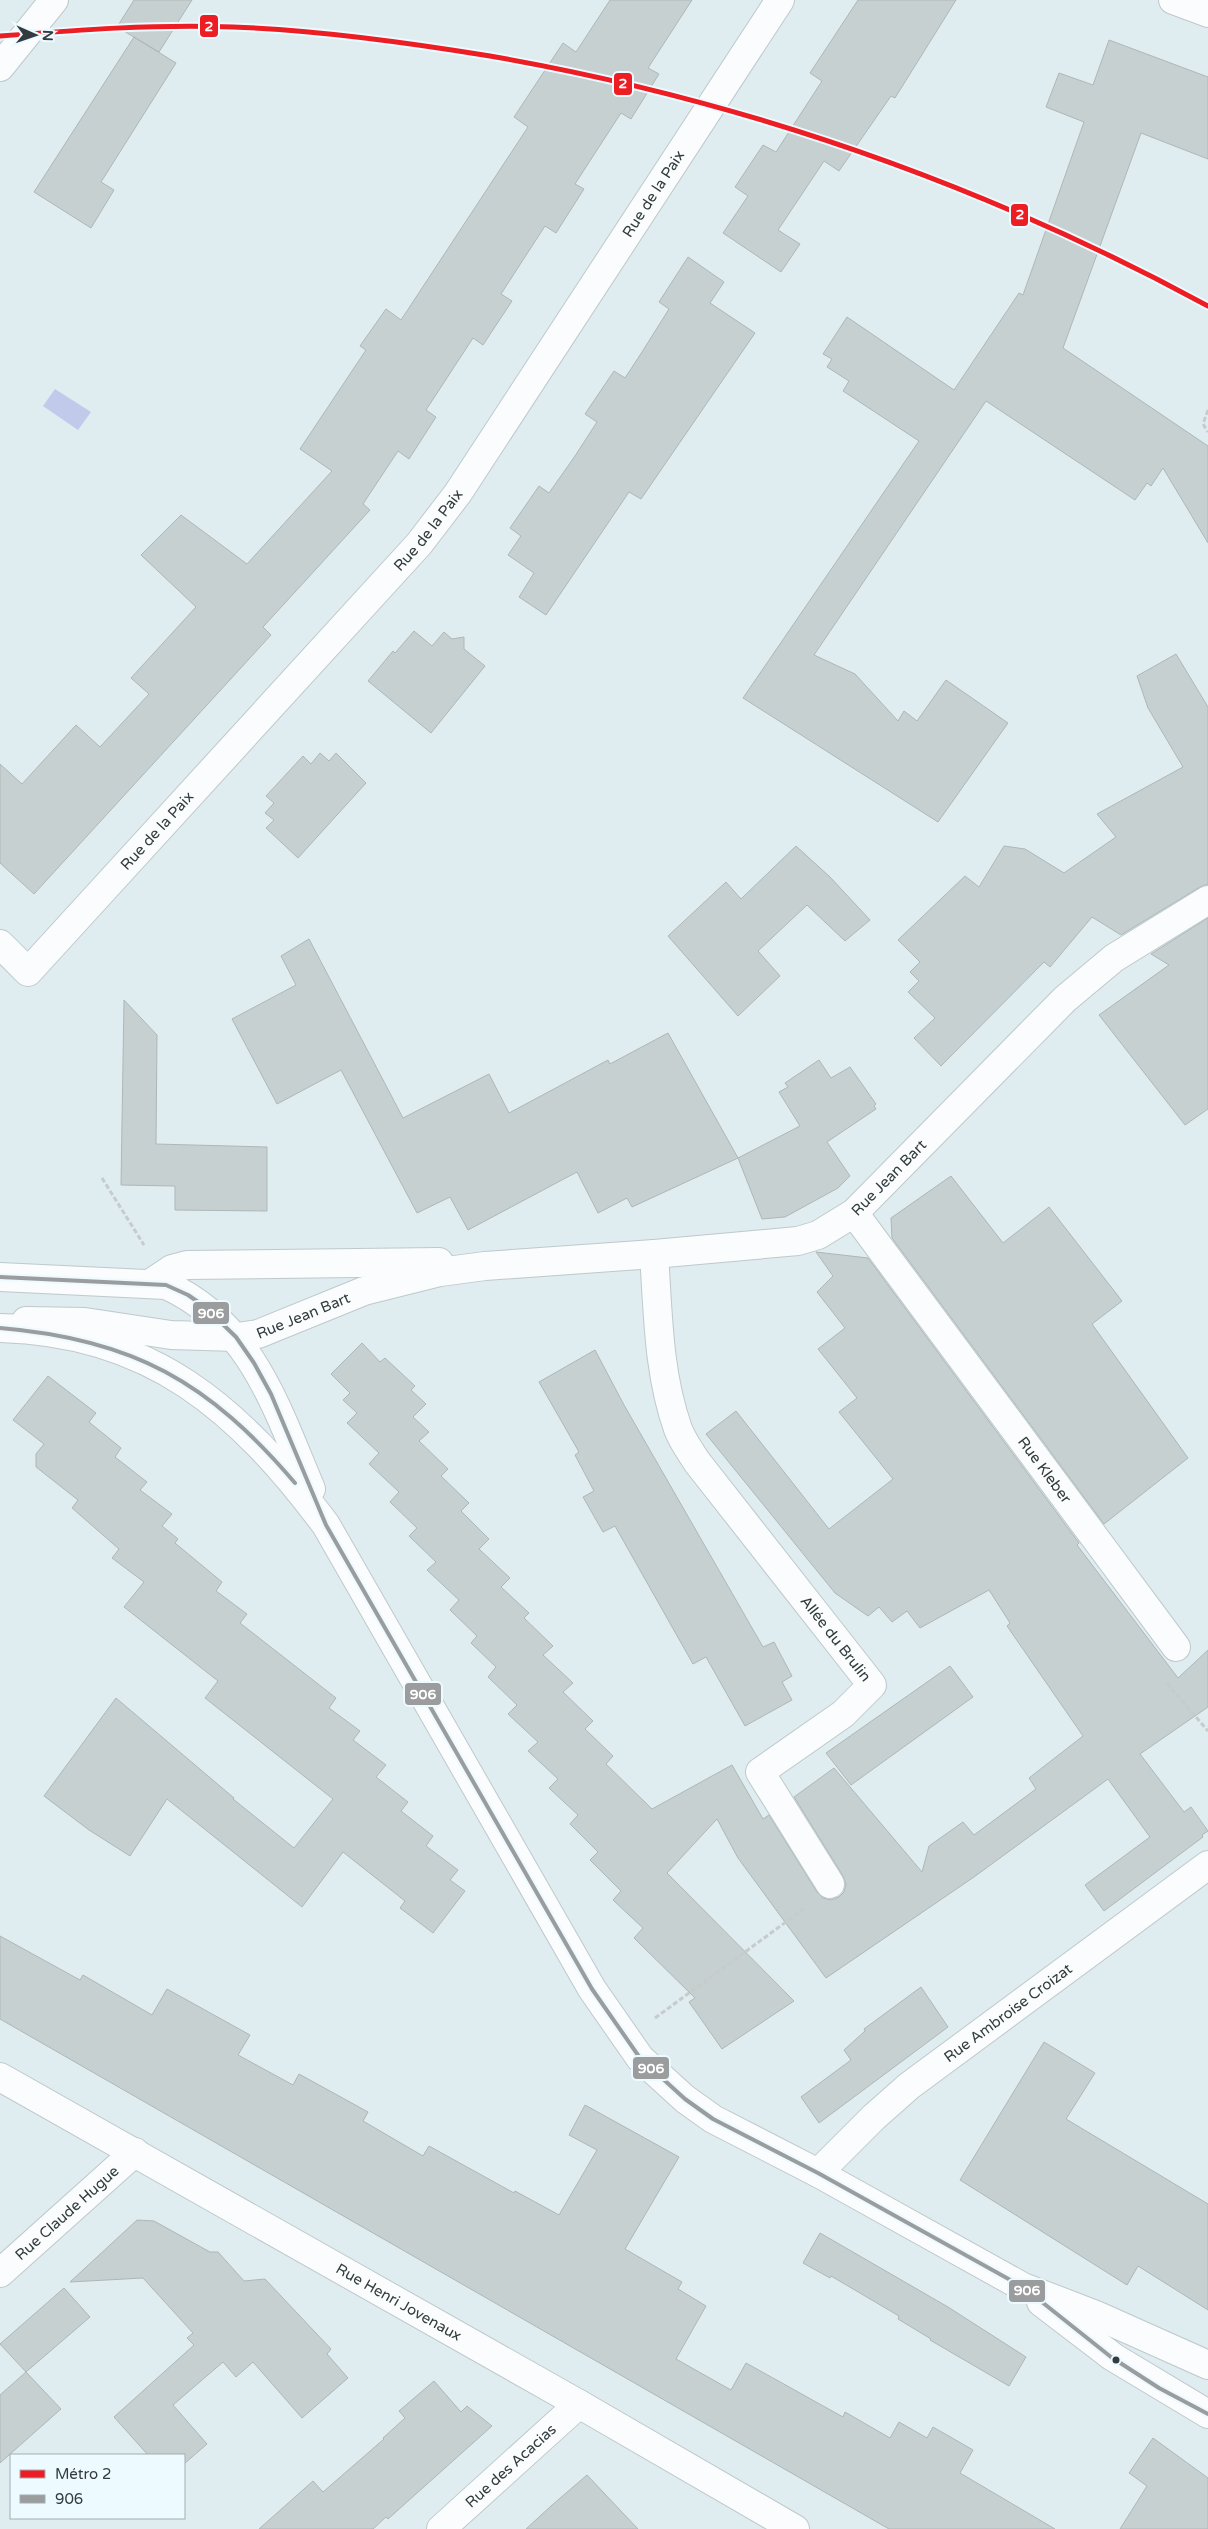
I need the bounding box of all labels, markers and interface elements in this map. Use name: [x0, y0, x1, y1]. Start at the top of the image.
north arrow: [10, 10, 60, 60]
line badge: 2: [199, 14, 219, 38]
text: 2: [205, 18, 214, 35]
text: N: [39, 30, 56, 41]
line badge: 2: [613, 72, 633, 96]
text: 2: [619, 75, 628, 92]
street label: Rue de la Paix: [619, 147, 688, 241]
line badge: 2: [1010, 203, 1029, 227]
text: 2: [1016, 206, 1025, 223]
street label: Rue de la Paix: [390, 485, 467, 575]
street label: Rue de la Paix: [117, 788, 198, 874]
street label: Rue Jean Bart: [847, 1136, 930, 1219]
street label: Rue Jean Bart: [254, 1289, 353, 1343]
line badge: 906: [192, 1301, 230, 1325]
text: 906: [198, 1305, 224, 1322]
street label: Rue Kleber: [1014, 1433, 1075, 1507]
street label: Allée du Brulin: [797, 1592, 875, 1685]
line badge: 906: [404, 1682, 442, 1706]
text: 906: [410, 1686, 436, 1703]
street label: Rue Ambroise Croizat: [940, 1959, 1076, 2066]
line badge: 906: [632, 2056, 670, 2080]
text: 906: [638, 2060, 664, 2077]
street label: Rue Claude Hugue: [11, 2162, 123, 2264]
street label: Rue Henri Jovenaux: [333, 2260, 465, 2345]
line badge: 906: [1008, 2279, 1046, 2303]
text: 906: [1014, 2282, 1040, 2299]
unlabelled marker: [1111, 2355, 1121, 2365]
street label: Rue des Acacias: [462, 2420, 560, 2512]
legend: [10, 2454, 185, 2519]
text: Métro 2: [55, 2465, 111, 2483]
text: 906: [55, 2490, 83, 2508]

